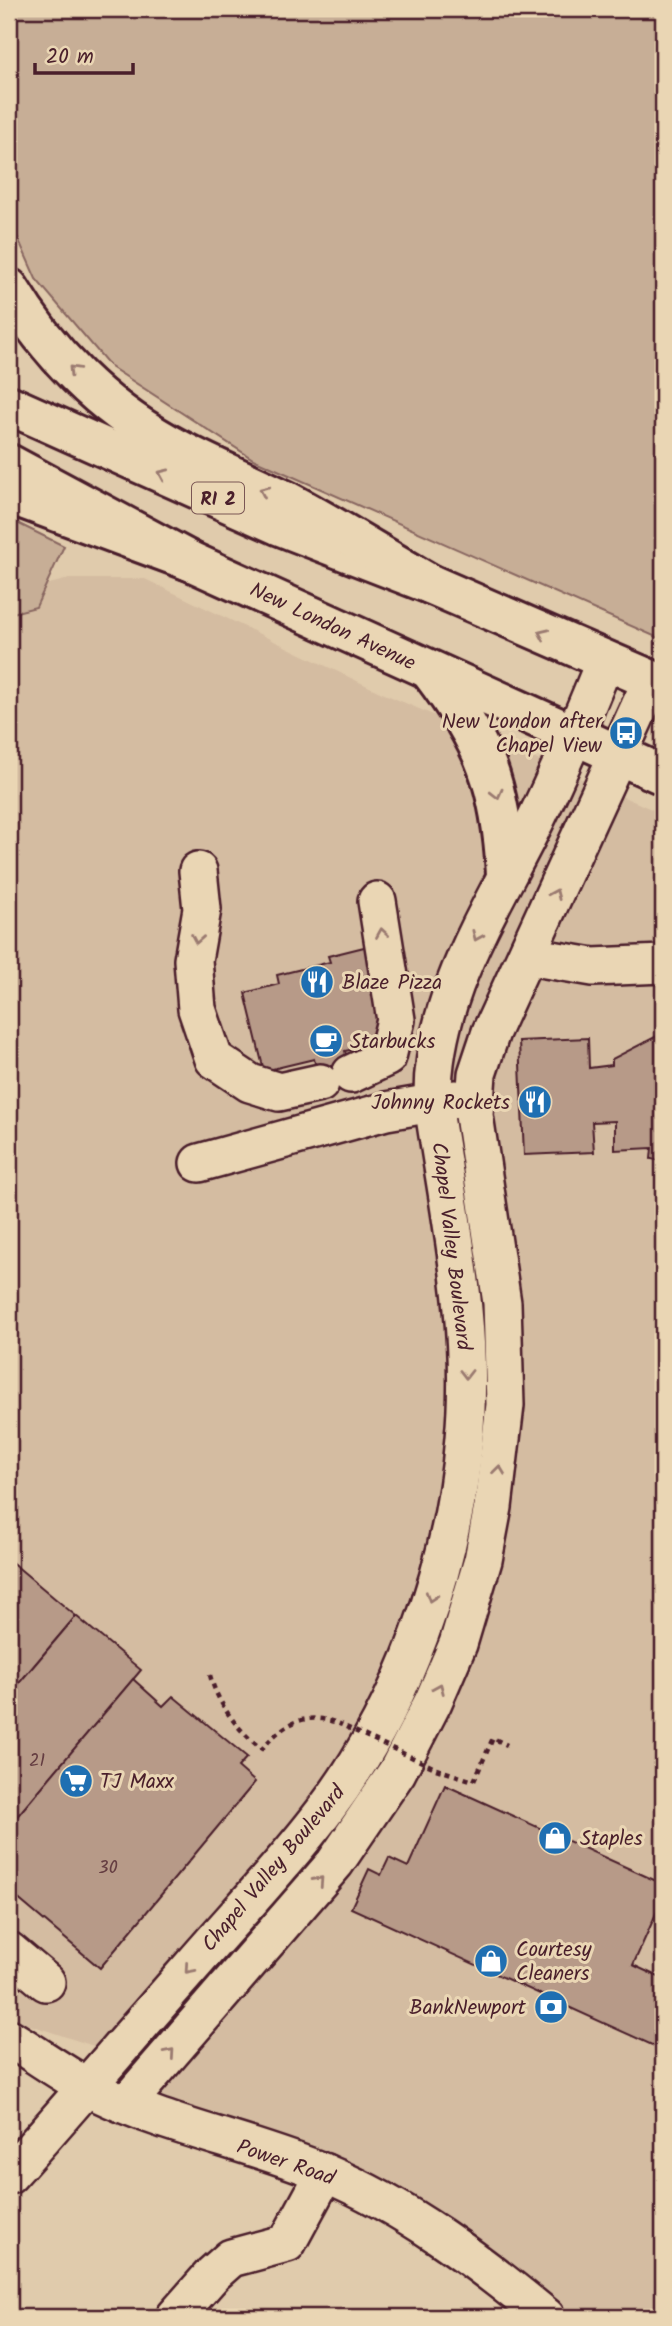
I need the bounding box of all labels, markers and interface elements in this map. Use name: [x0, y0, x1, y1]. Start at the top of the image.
scale bar: [35, 32, 133, 76]
text: 20 m: [46, 41, 94, 74]
one-way arrow: [68, 366, 81, 379]
one-way arrow: [158, 468, 170, 482]
road number: RI 2: [192, 482, 244, 513]
one-way arrow: [259, 485, 271, 499]
street label: New London Avenue: [244, 574, 421, 681]
one-way arrow: [538, 628, 550, 642]
place label: New London after Chapel View: [442, 706, 603, 763]
bus stop icon: New London after Chapel View: [607, 714, 645, 752]
one-way arrow: [489, 788, 503, 800]
one-way arrow: [547, 888, 561, 901]
one-way arrow: [375, 927, 390, 938]
one-way arrow: [471, 929, 485, 941]
one-way arrow: [190, 933, 205, 945]
restaurant icon: Blaze Pizza: [298, 963, 336, 1001]
place label: Blaze Pizza: [342, 967, 442, 1000]
cafe icon: Starbucks: [307, 1022, 345, 1060]
place label: Starbucks: [350, 1026, 435, 1059]
restaurant icon: Johnny Rockets: [516, 1083, 554, 1121]
place label: Johnny Rockets: [371, 1087, 510, 1120]
street label: Chapel Valley Boulevard: [421, 1140, 480, 1353]
one-way arrow: [458, 1369, 474, 1380]
one-way arrow: [492, 1464, 507, 1476]
one-way arrow: [425, 1591, 439, 1603]
one-way arrow: [431, 1683, 445, 1695]
house number: 21: [29, 1747, 45, 1776]
supermarket icon: TJ Maxx: [57, 1762, 95, 1800]
place label: TJ Maxx: [100, 1766, 175, 1799]
street label: Chapel Valley Boulevard: [194, 1778, 354, 1960]
shop icon: Staples: [536, 1819, 574, 1857]
place label: Staples: [580, 1823, 643, 1856]
house number: 30: [98, 1854, 118, 1883]
one-way arrow: [311, 1876, 324, 1889]
place label: Courtesy Cleaners: [516, 1934, 592, 1991]
shop icon: Courtesy Cleaners: [472, 1942, 510, 1980]
one-way arrow: [185, 1961, 197, 1974]
bank icon: BankNewport: [532, 1988, 570, 2026]
place label: BankNewport: [409, 1992, 527, 2025]
one-way arrow: [162, 2048, 174, 2061]
street label: Power Road: [232, 2131, 340, 2196]

